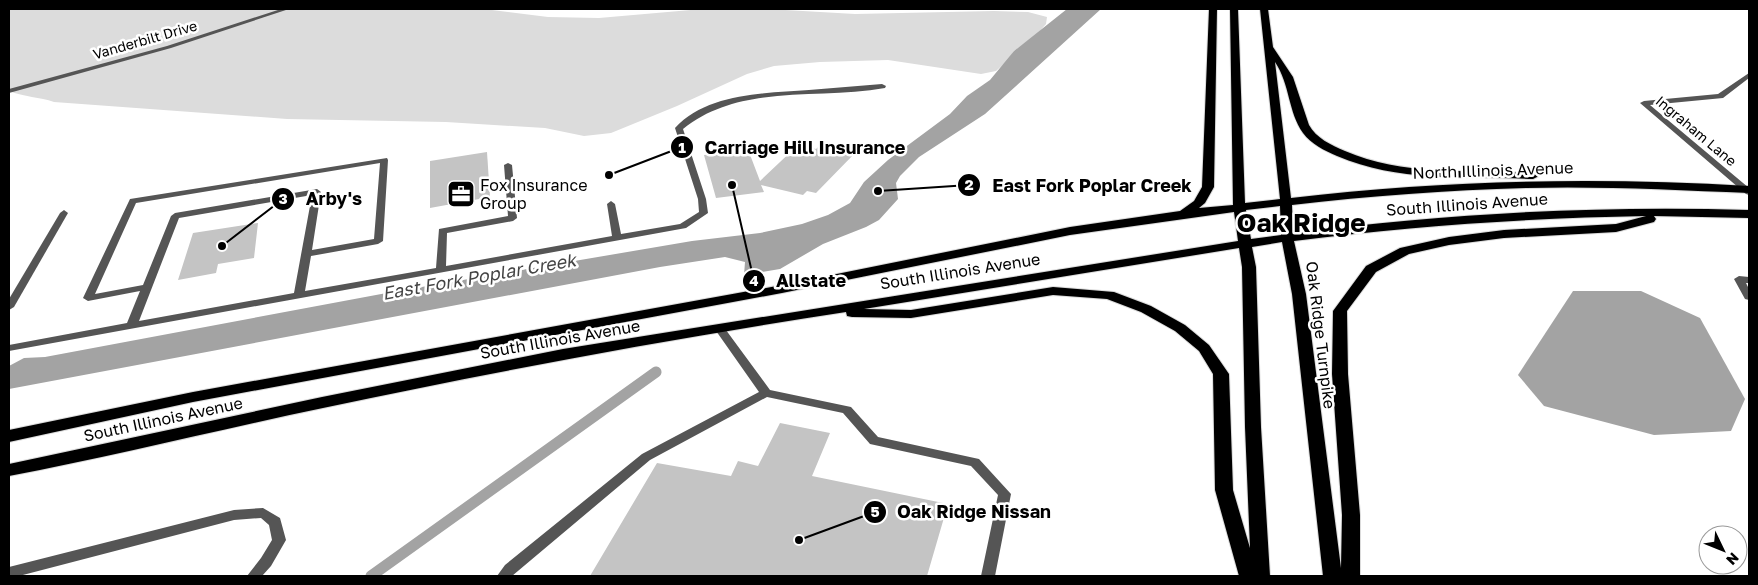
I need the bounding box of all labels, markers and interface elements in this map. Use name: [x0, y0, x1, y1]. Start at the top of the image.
street label: Vanderbilt Drive: [91, 17, 199, 63]
street label: Ingraham Lane: [1653, 92, 1740, 169]
callout: Carriage Hill Insurance: [669, 131, 915, 164]
text: Carriage Hill Insurance: [705, 136, 906, 158]
text: 1: [678, 138, 686, 156]
street label: North Illinois Avenue: [1412, 157, 1574, 183]
callout: East Fork Poplar Creek: [957, 169, 1202, 202]
text: East Fork Poplar Creek: [992, 174, 1192, 196]
place label: Fox Insurance Group: [480, 175, 587, 213]
text: 2: [964, 175, 974, 193]
office icon: Fox Insurance Group: [446, 179, 476, 209]
callout: Arby's: [271, 182, 372, 215]
text: Arby's: [306, 187, 362, 209]
street label: South Illinois Avenue: [1385, 188, 1549, 220]
text: 3: [278, 189, 288, 207]
district label: Oak Ridge: [1236, 207, 1366, 238]
water label: East Fork Poplar Creek: [380, 248, 579, 304]
street label: South Illinois Avenue: [878, 248, 1042, 294]
street label: Oak Ridge Turnpike: [1302, 260, 1340, 410]
callout: Allstate: [741, 265, 856, 298]
text: Allstate: [776, 269, 846, 291]
text: 4: [749, 271, 759, 289]
street label: South Illinois Avenue: [478, 315, 642, 363]
street label: South Illinois Avenue: [82, 392, 244, 446]
callout: Oak Ridge Nissan: [862, 495, 1061, 528]
text: Oak Ridge Nissan: [897, 500, 1051, 522]
text: 5: [870, 502, 880, 520]
north arrow: [1698, 525, 1748, 575]
text: N: [1723, 550, 1743, 569]

